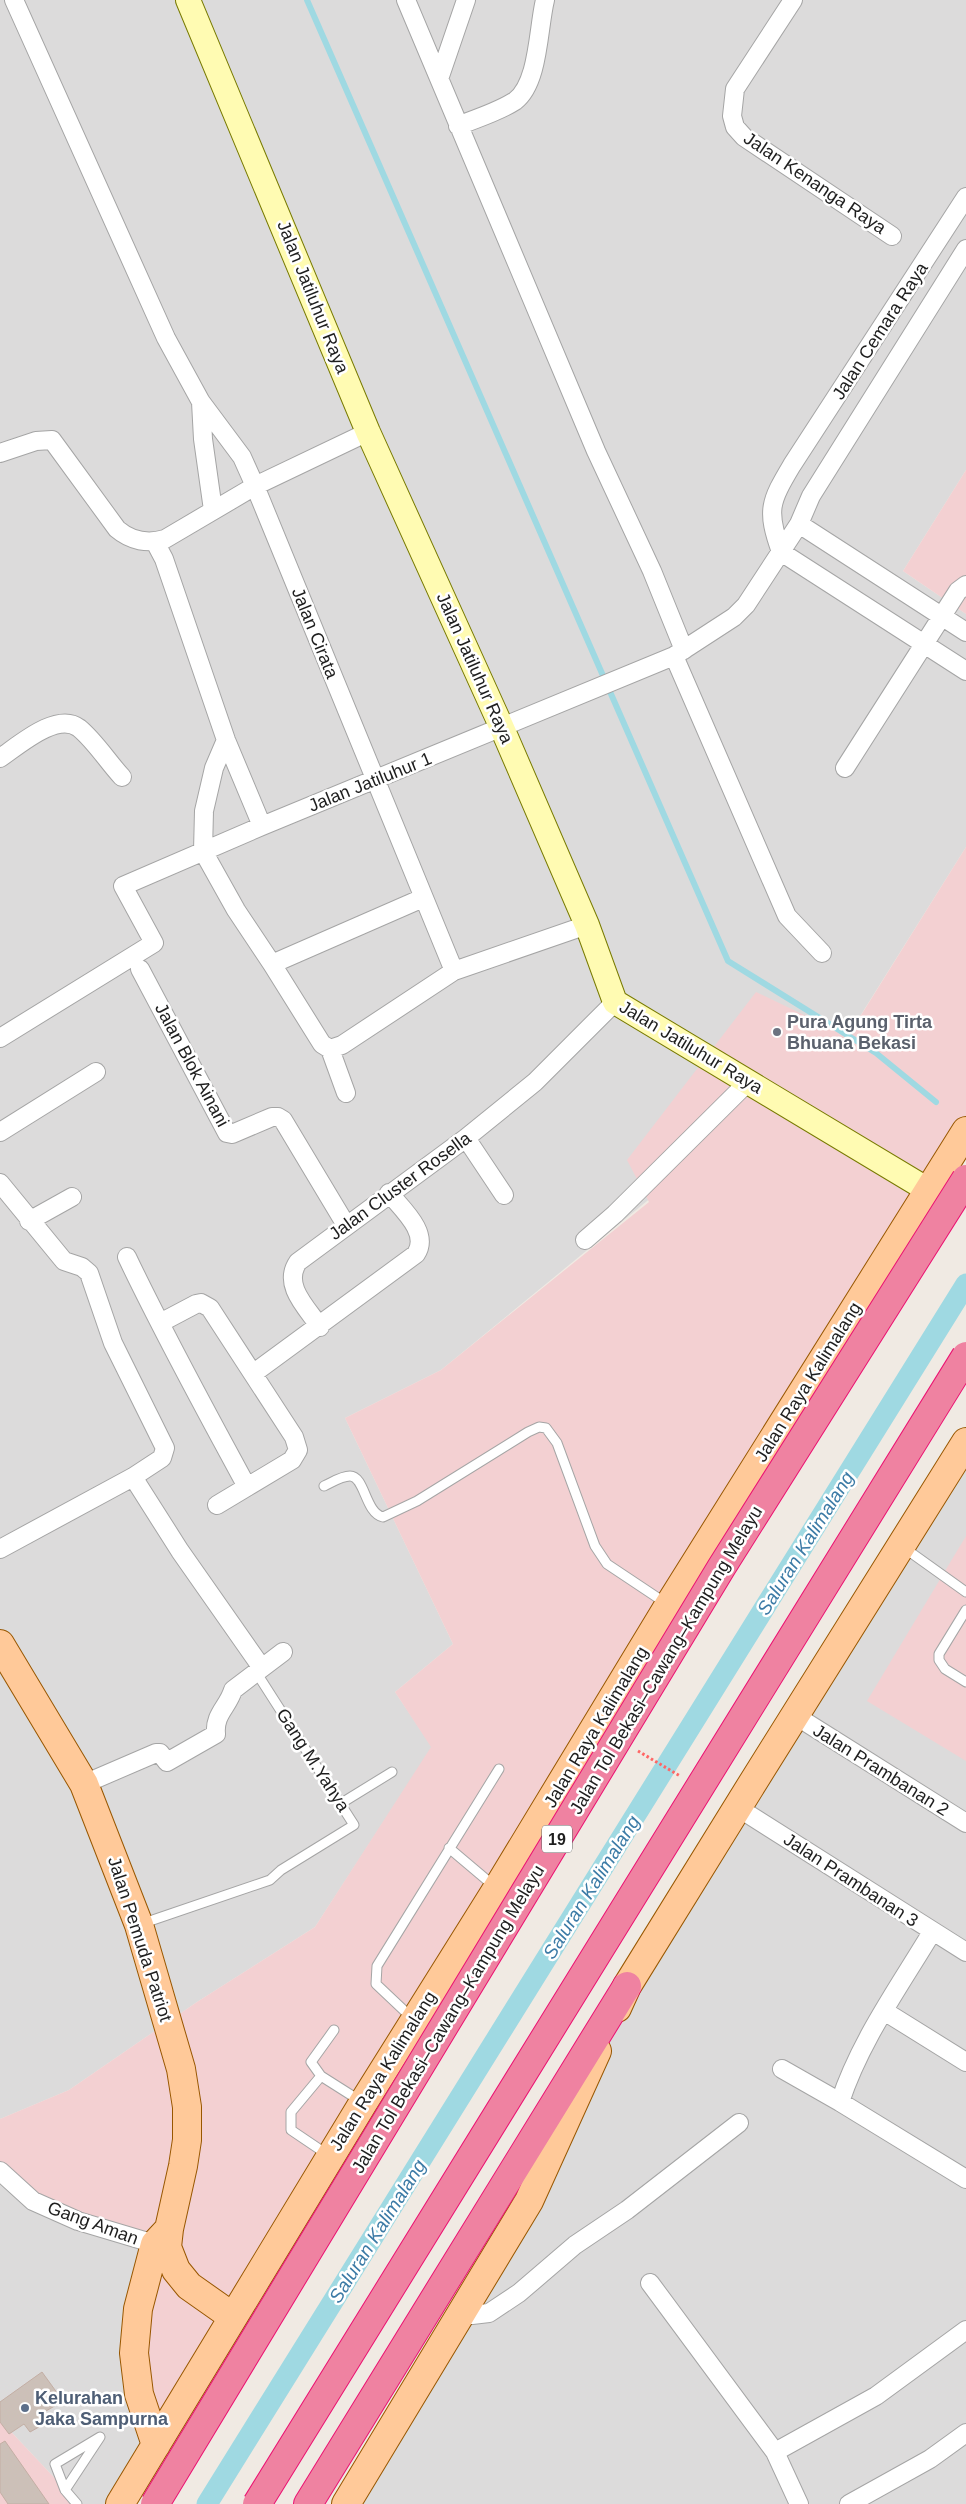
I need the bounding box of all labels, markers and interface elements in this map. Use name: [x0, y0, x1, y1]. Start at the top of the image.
street label: Jalan Kenanga Raya: [740, 128, 891, 239]
street label: Jalan Jatiluhur Raya: [273, 218, 353, 377]
street label: Jalan Cemara Raya: [828, 258, 932, 403]
street label: Jalan Cirata: [288, 585, 343, 682]
street label: Jalan Jatiluhur Raya: [433, 589, 518, 747]
street label: Jalan Jatiluhur 1: [305, 748, 435, 816]
street label: Jalan Jatiluhur Raya: [616, 996, 767, 1098]
street label: Jalan Blok Ainani: [151, 1000, 233, 1130]
place label: Pura Agung Tirta Bhuana Bekasi: [787, 1012, 933, 1053]
marker: Pura Agung Tirta Bhuana Bekasi: [771, 1026, 783, 1038]
street label: Jalan Cluster Rosella: [325, 1127, 475, 1244]
street label: Jalan Raya Kalimalang: [751, 1299, 865, 1465]
water label: Saluran Kalimalang: [753, 1467, 858, 1619]
street label: Jalan Tol Bekasi–Cawang–Kampung Melayu: [566, 1502, 766, 1818]
street label: Jalan Raya Kalimalang: [540, 1643, 652, 1811]
street label: Gang M.Yahya: [272, 1705, 354, 1816]
street label: Jalan Prambanan 2: [810, 1720, 952, 1820]
water label: Saluran Kalimalang: [539, 1811, 644, 1963]
road number: 19: [542, 1826, 572, 1852]
street label: Jalan Prambanan 3: [780, 1829, 922, 1931]
street label: Jalan Pemuda Patriot: [104, 1854, 176, 2024]
street label: Jalan Tol Bekasi–Cawang–Kampung Melayu: [348, 1861, 548, 2177]
street label: Jalan Raya Kalimalang: [326, 1988, 440, 2154]
water label: Saluran Kalimalang: [325, 2155, 430, 2307]
street label: Gang Aman: [45, 2197, 141, 2249]
place label: Kelurahan Jaka Sampurna: [35, 2388, 169, 2429]
marker: Kelurahan Jaka Sampurna: [19, 2402, 31, 2414]

